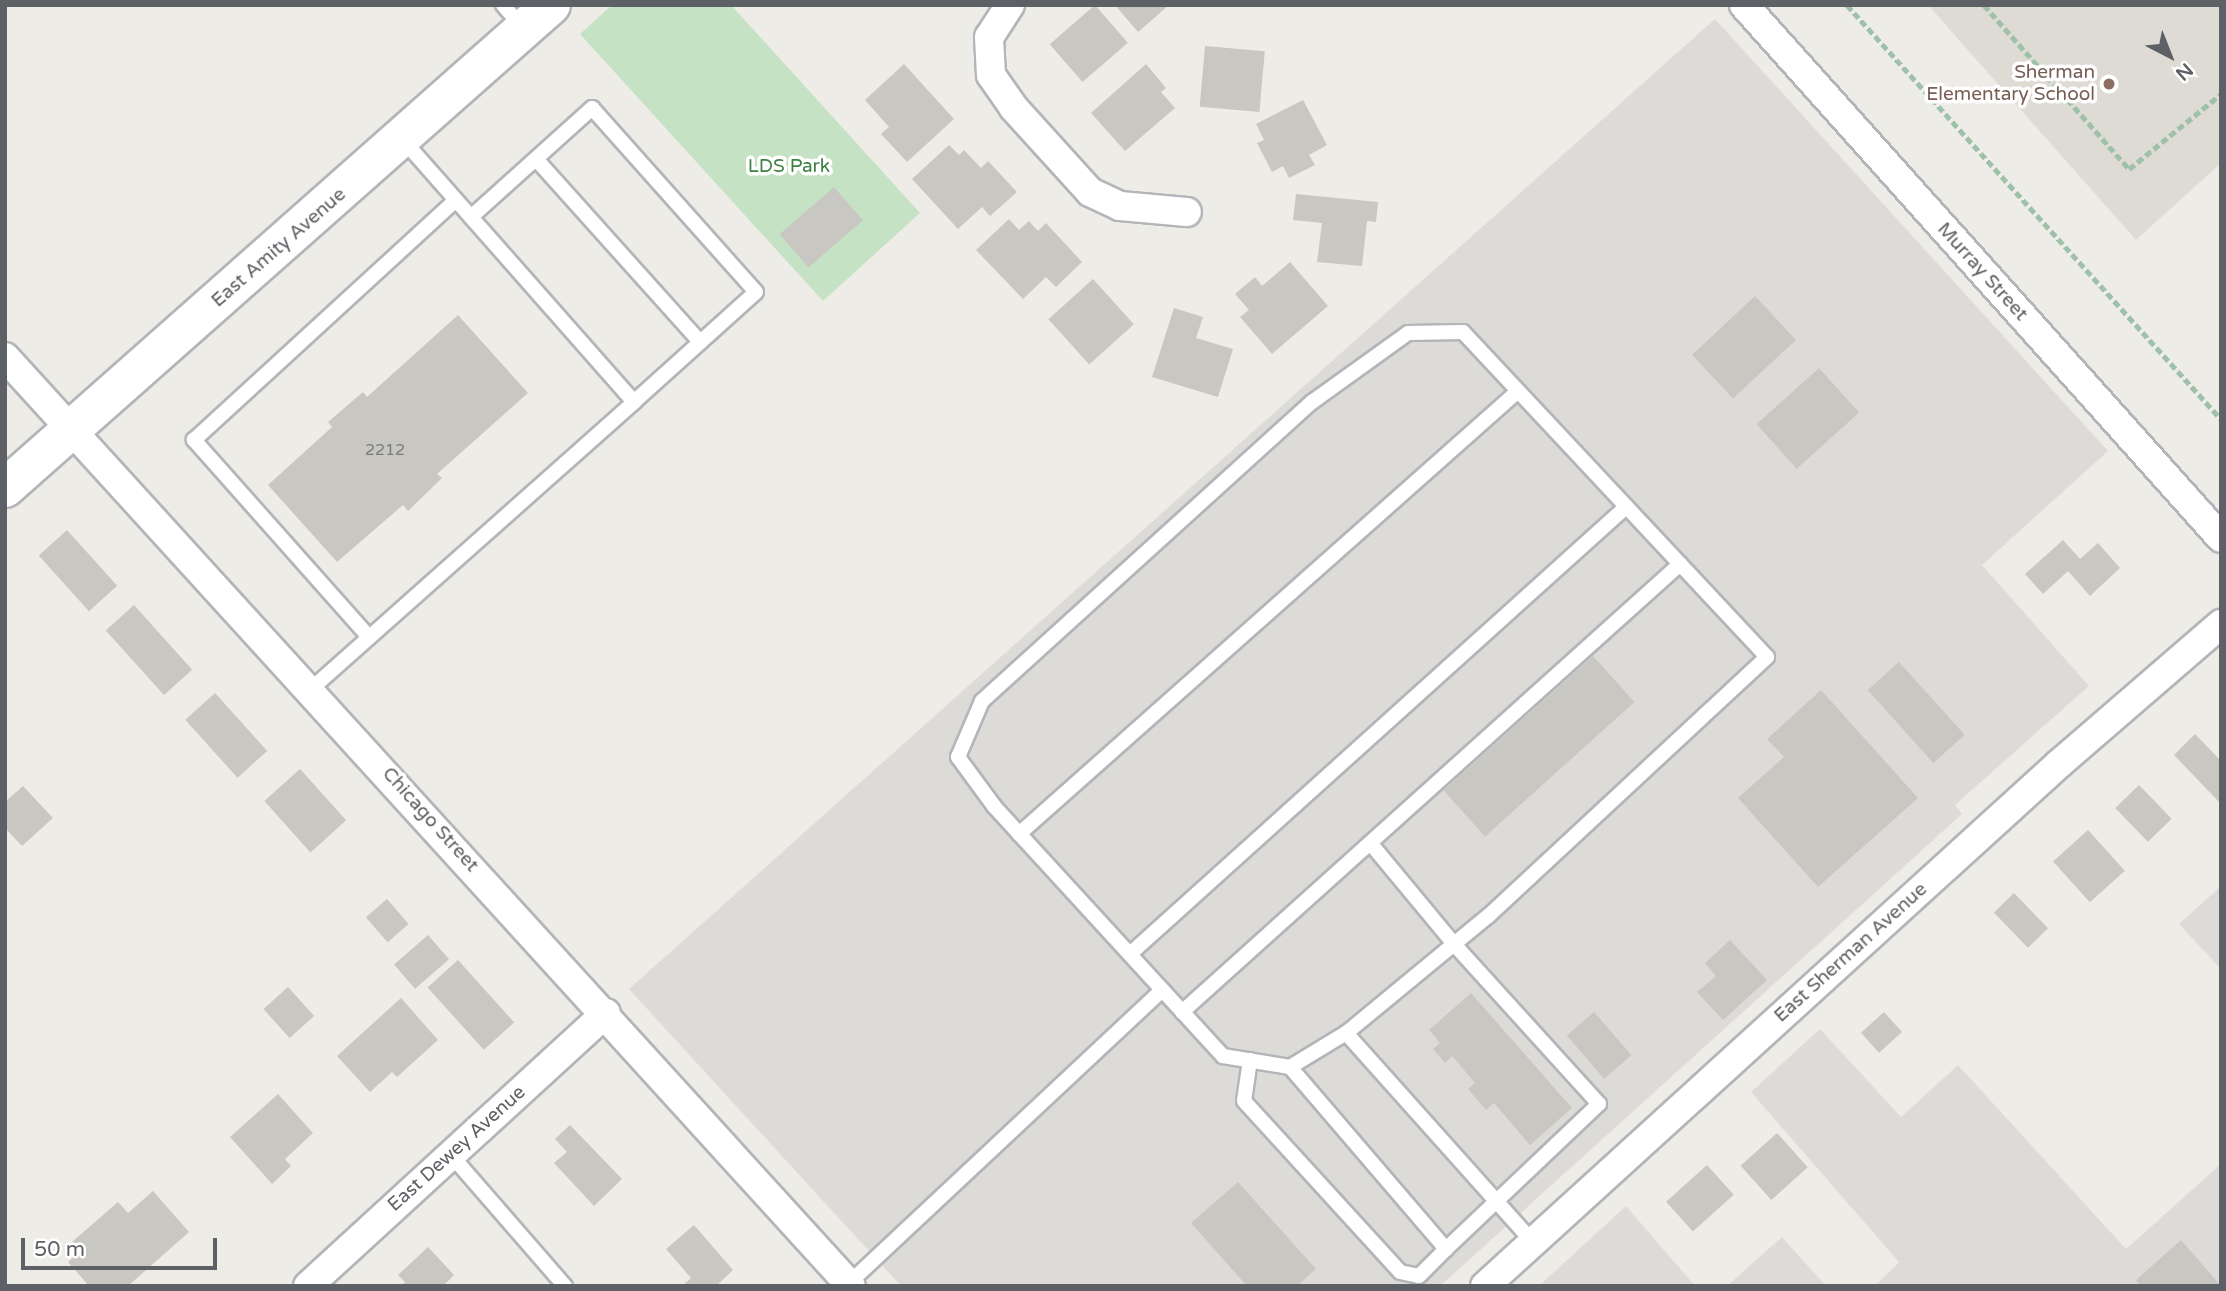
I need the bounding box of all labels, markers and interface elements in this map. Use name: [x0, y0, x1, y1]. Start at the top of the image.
north arrow: [2135, 21, 2205, 91]
text: N: [2171, 58, 2197, 85]
place label: Sherman Elementary School: [1926, 62, 2095, 106]
marker: Sherman Elementary School: [2101, 76, 2117, 92]
park label: LDS Park: [748, 156, 830, 178]
street label: East Amity Avenue: [207, 183, 351, 313]
street label: Murray Street: [1932, 218, 2032, 326]
house number: 2212: [365, 440, 405, 460]
street label: Chicago Street: [377, 763, 483, 877]
street label: East Sherman Avenue: [1770, 878, 1932, 1028]
street label: East Dewey Avenue: [384, 1081, 530, 1217]
scale bar: [24, 1224, 220, 1268]
text: 50 m: [34, 1237, 85, 1262]

